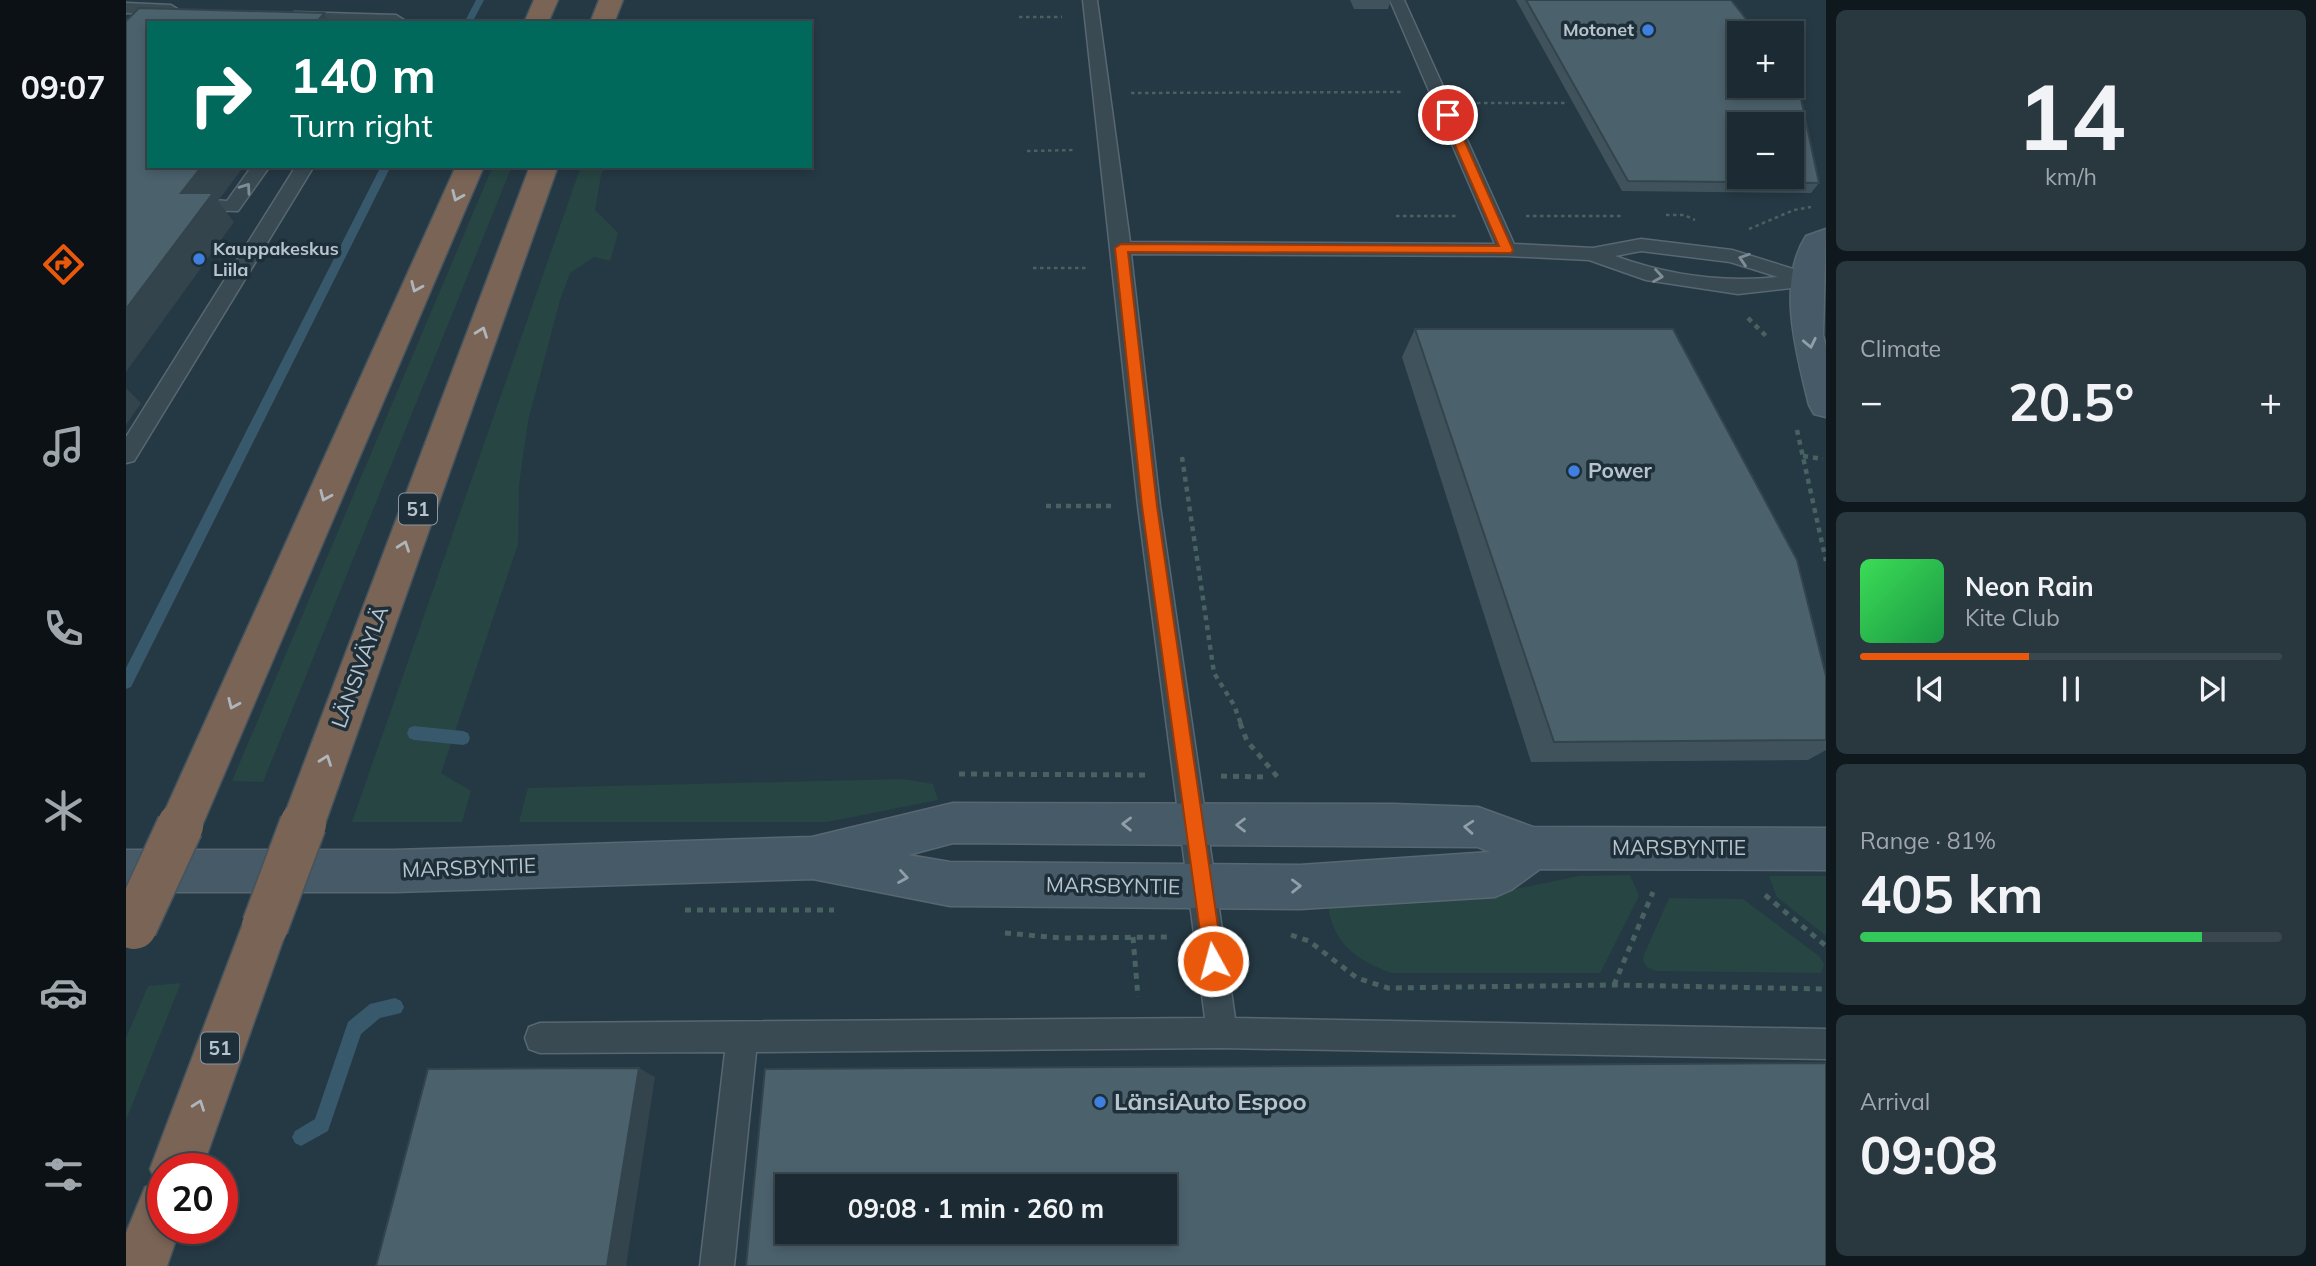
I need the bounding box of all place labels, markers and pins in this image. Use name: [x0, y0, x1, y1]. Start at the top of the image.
place label: Motonet: [1563, 18, 1634, 41]
marker: Motonet: [1640, 22, 1656, 38]
pin: [1418, 85, 1478, 145]
place label: Kauppakeskus Liila: [213, 237, 339, 281]
marker: Kauppakeskus Liila: [191, 251, 207, 267]
place label: Power: [1588, 457, 1653, 483]
marker: Power: [1566, 463, 1582, 479]
place label: LänsiAuto Espoo: [1114, 1086, 1307, 1116]
marker: LänsiAuto Espoo: [1092, 1094, 1108, 1110]

